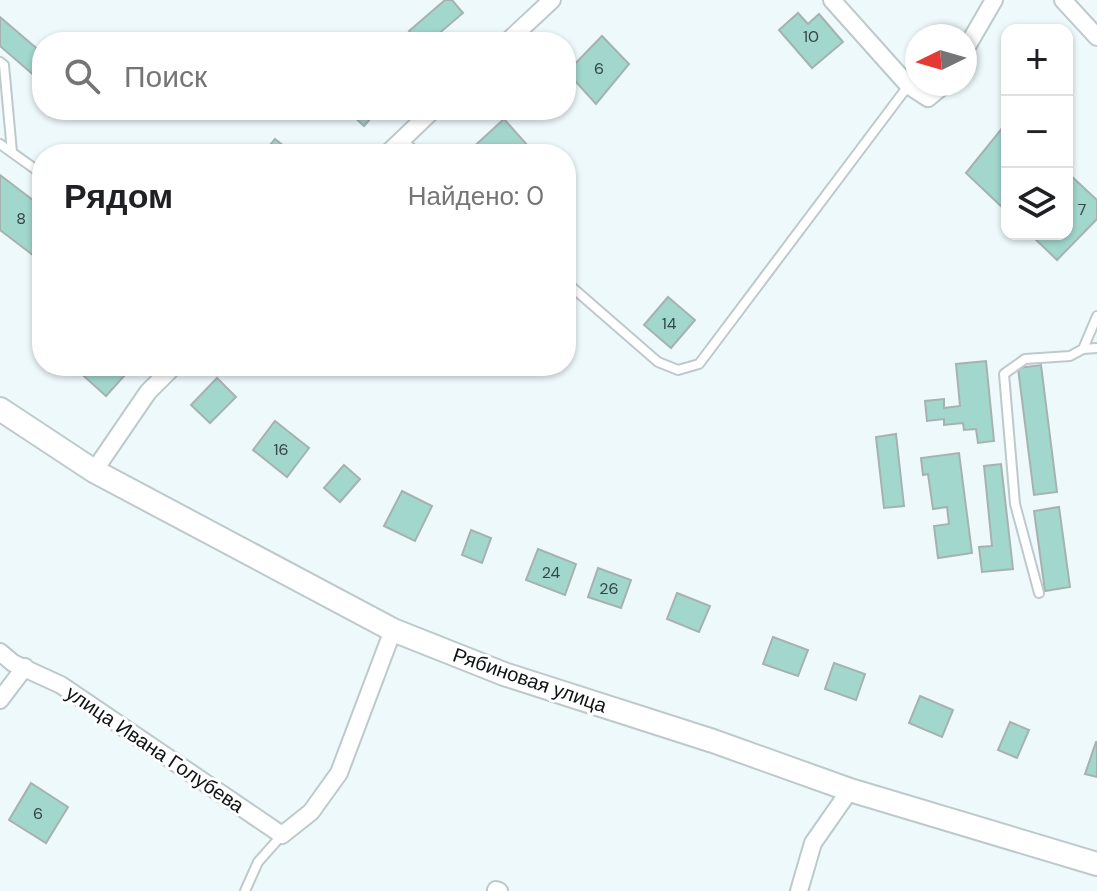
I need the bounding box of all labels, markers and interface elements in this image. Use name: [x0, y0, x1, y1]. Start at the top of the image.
north arrow: [905, 24, 977, 96]
map controls: [1001, 24, 1073, 240]
button: +: [1001, 24, 1073, 96]
house number: 10: [803, 26, 819, 47]
search box: [32, 32, 576, 120]
icon: search: [60, 54, 104, 98]
text: Поиск: [124, 57, 207, 96]
house number: 6: [594, 58, 604, 79]
button: −: [1001, 96, 1073, 168]
button: layers: [1001, 168, 1073, 240]
text: Рядом: [64, 174, 173, 219]
text: Найдено: 0: [408, 179, 544, 213]
house number: 7: [1078, 199, 1086, 220]
house number: 8: [16, 208, 26, 229]
house number: 14: [662, 313, 677, 334]
house number: 16: [273, 439, 289, 460]
house number: 24: [542, 562, 561, 583]
house number: 26: [599, 578, 619, 599]
street label: Рябиновая улица: [450, 642, 611, 719]
street label: улица Ивана Голубева: [61, 680, 250, 819]
house number: 6: [33, 803, 43, 824]

